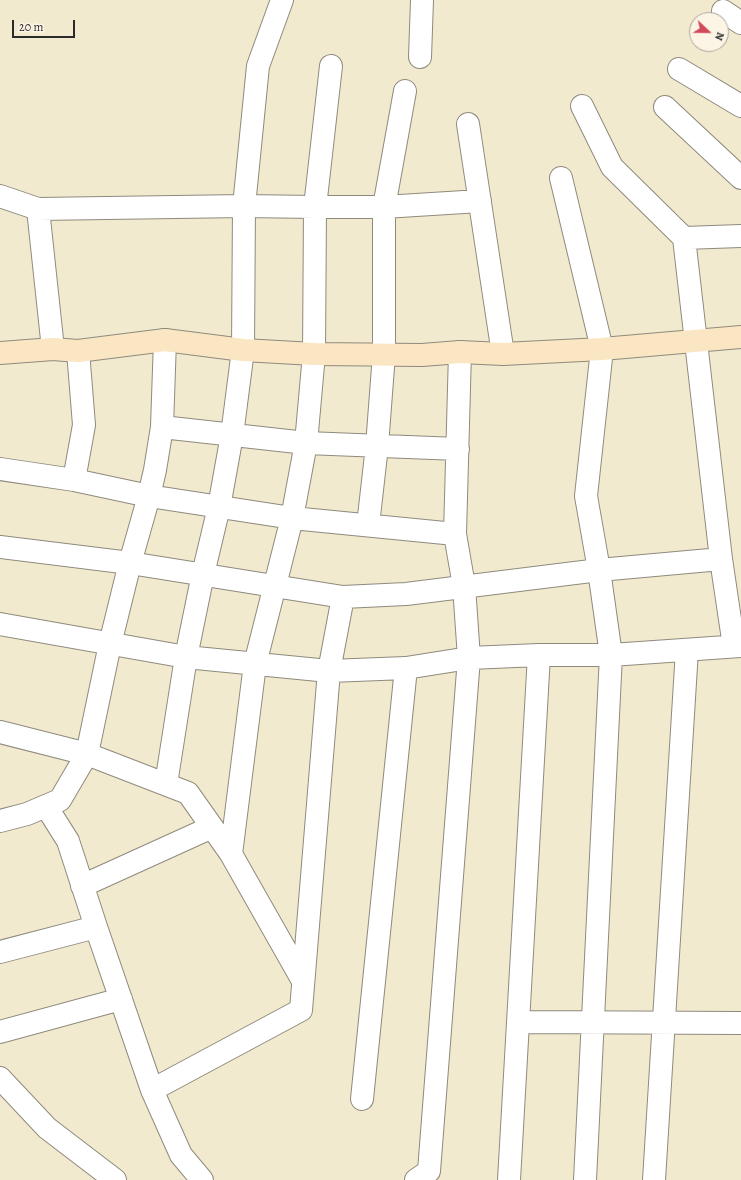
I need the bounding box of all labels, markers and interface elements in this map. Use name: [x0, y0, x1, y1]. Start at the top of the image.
scale bar: [14, 12, 77, 38]
north arrow: [689, 12, 729, 52]
text: 20 m: [19, 19, 43, 35]
text: N: [711, 30, 728, 43]

